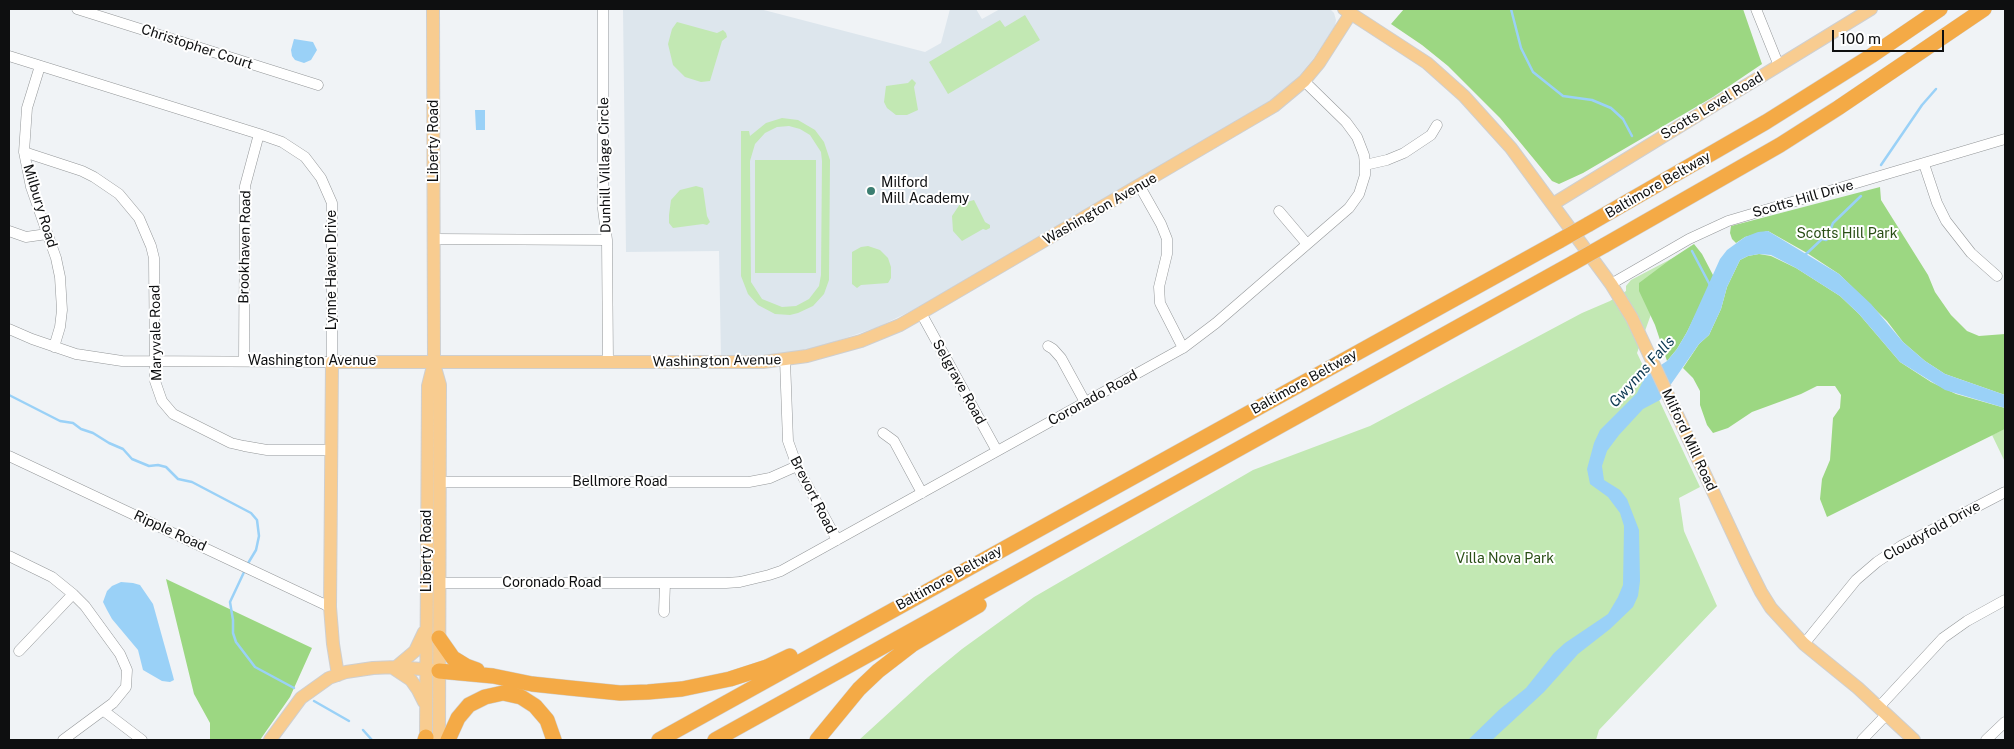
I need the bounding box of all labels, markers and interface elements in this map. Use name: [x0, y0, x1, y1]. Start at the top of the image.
scale bar: [1834, 20, 1946, 52]
street label: Christopher Court: [139, 21, 255, 73]
text: 100 m: [1840, 30, 1881, 47]
street label: Scotts Level Road: [1658, 69, 1766, 143]
street label: Dunhill Village Circle: [595, 97, 615, 233]
street label: Liberty Road: [426, 100, 442, 182]
street label: Baltimore Beltway: [1602, 148, 1714, 222]
street label: Milbury Road: [19, 162, 61, 250]
street label: Washington Avenue: [1040, 170, 1160, 248]
place label: Milford Mill Academy: [881, 175, 969, 208]
street label: Scotts Hill Drive: [1750, 177, 1856, 221]
marker: Milford Mill Academy: [865, 185, 877, 197]
street label: Brookhaven Road: [236, 190, 254, 304]
street label: Lynne Haven Drive: [324, 210, 340, 330]
park label: Scotts Hill Park: [1796, 226, 1898, 242]
street label: Maryvale Road: [147, 285, 165, 381]
water label: Gwynns Falls: [1605, 333, 1679, 411]
street label: Selgrave Road: [929, 337, 989, 427]
street label: Baltimore Beltway: [1248, 346, 1360, 418]
street label: Washington Avenue: [653, 351, 781, 371]
street label: Washington Avenue: [248, 353, 376, 369]
street label: Coronado Road: [1045, 367, 1141, 429]
street label: Milford Mill Road: [1658, 386, 1720, 494]
street label: Brevort Road: [786, 453, 840, 537]
street label: Bellmore Road: [572, 474, 668, 490]
street label: Cloudyfold Drive: [1881, 497, 1983, 565]
street label: Ripple Road: [131, 507, 209, 555]
street label: Liberty Road: [419, 510, 435, 592]
street label: Baltimore Beltway: [893, 542, 1005, 614]
park label: Villa Nova Park: [1456, 551, 1554, 567]
street label: Coronado Road: [502, 575, 602, 591]

